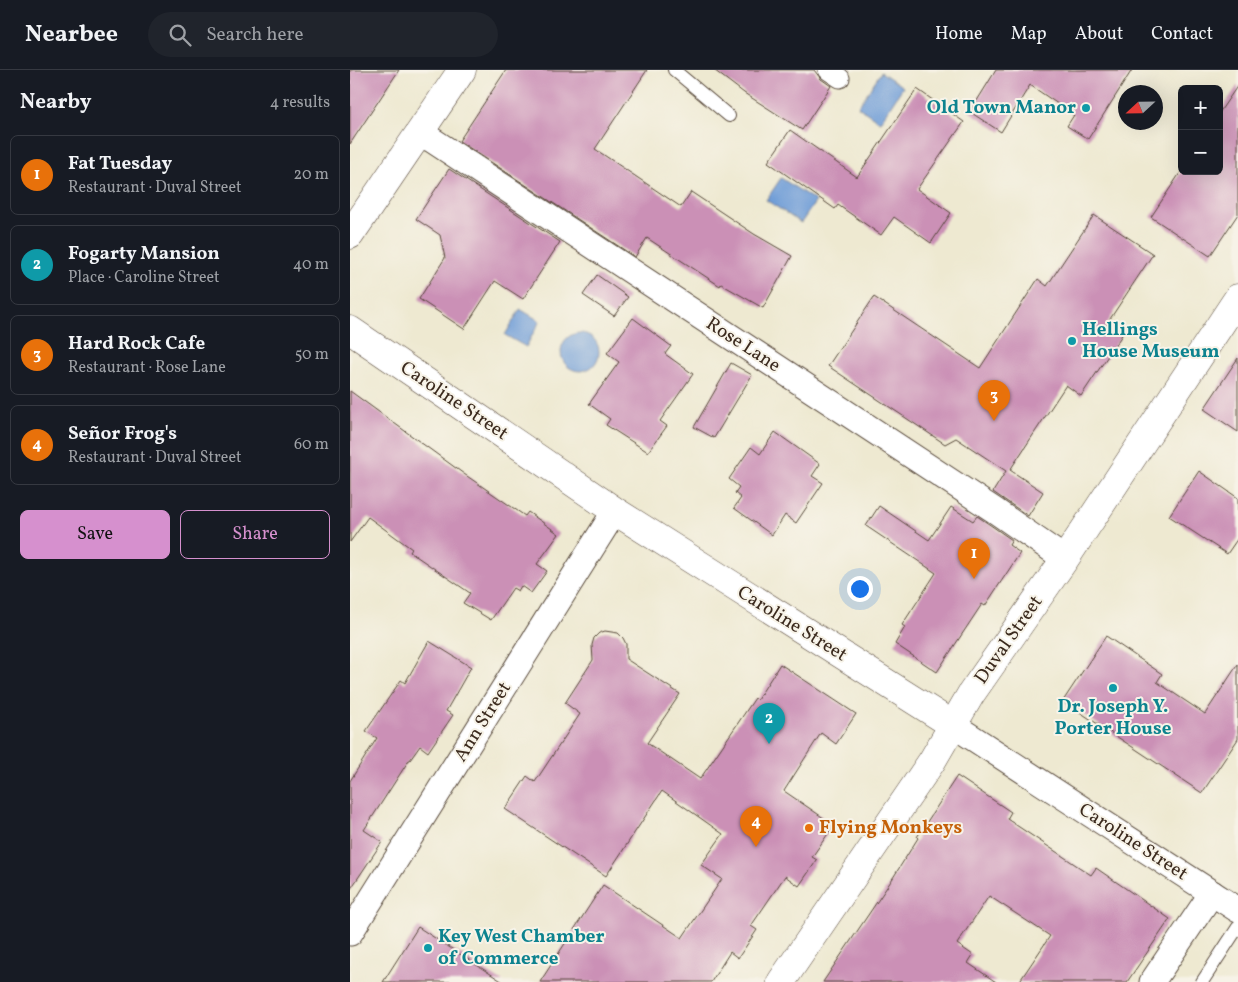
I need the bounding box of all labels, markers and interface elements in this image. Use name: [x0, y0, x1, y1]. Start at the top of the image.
search box: [148, 12, 498, 57]
text: Nearbee: [25, 18, 118, 52]
icon: search: [166, 21, 194, 49]
text: Search here: [206, 22, 303, 48]
text: Home: [935, 22, 983, 47]
text: Map: [1011, 22, 1047, 47]
text: About: [1075, 22, 1123, 47]
text: Contact: [1151, 22, 1213, 47]
north arrow: [1118, 85, 1163, 130]
map controls: [1178, 85, 1223, 175]
button: +: [1178, 85, 1223, 130]
text: Nearby: [20, 88, 91, 117]
text: 4 results: [270, 92, 330, 114]
place label: Old Town Manor: [927, 95, 1076, 121]
marker: Old Town Manor: [1080, 102, 1092, 114]
button: −: [1178, 130, 1223, 175]
text: Fat Tuesday: [68, 151, 172, 177]
text: 1: [34, 164, 40, 186]
text: 20 m: [294, 164, 329, 186]
text: Restaurant · Duval Street: [68, 177, 242, 199]
text: Fogarty Mansion: [68, 241, 220, 267]
text: 2: [33, 254, 41, 276]
text: 40 m: [293, 254, 329, 276]
text: Place · Caroline Street: [68, 267, 220, 289]
street label: Rose Lane: [701, 311, 785, 379]
place label: Hellings House Museum: [1082, 317, 1220, 365]
text: Hard Rock Cafe: [68, 331, 205, 357]
marker: Hellings House Museum: [1066, 335, 1078, 347]
text: 3: [33, 344, 41, 366]
text: 50 m: [295, 344, 329, 366]
street label: Caroline Street: [395, 355, 513, 447]
text: Restaurant · Rose Lane: [68, 357, 226, 379]
pin: 3: [978, 380, 1010, 421]
text: Señor Frog's: [68, 421, 177, 447]
text: 4: [32, 434, 42, 456]
text: 60 m: [294, 434, 329, 456]
text: Restaurant · Duval Street: [68, 447, 242, 469]
button: Save: [20, 510, 170, 559]
button: Share: [180, 510, 330, 559]
pin: 1: [958, 538, 990, 579]
your location: [847, 576, 873, 602]
street label: Caroline Street: [732, 580, 852, 668]
street label: Duval Street: [969, 590, 1049, 690]
street label: Ann Street: [448, 677, 518, 767]
marker: Dr. Joseph Y. Porter House: [1107, 682, 1119, 694]
place label: Dr. Joseph Y. Porter House: [1055, 694, 1172, 742]
pin: 2: [753, 703, 785, 744]
street label: Caroline Street: [1073, 797, 1193, 887]
pin: 4: [740, 806, 772, 847]
place label: Flying Monkeys: [819, 815, 962, 841]
marker: Flying Monkeys: [803, 822, 815, 834]
place label: Key West Chamber of Commerce: [438, 924, 605, 972]
marker: Key West Chamber of Commerce: [422, 942, 434, 954]

